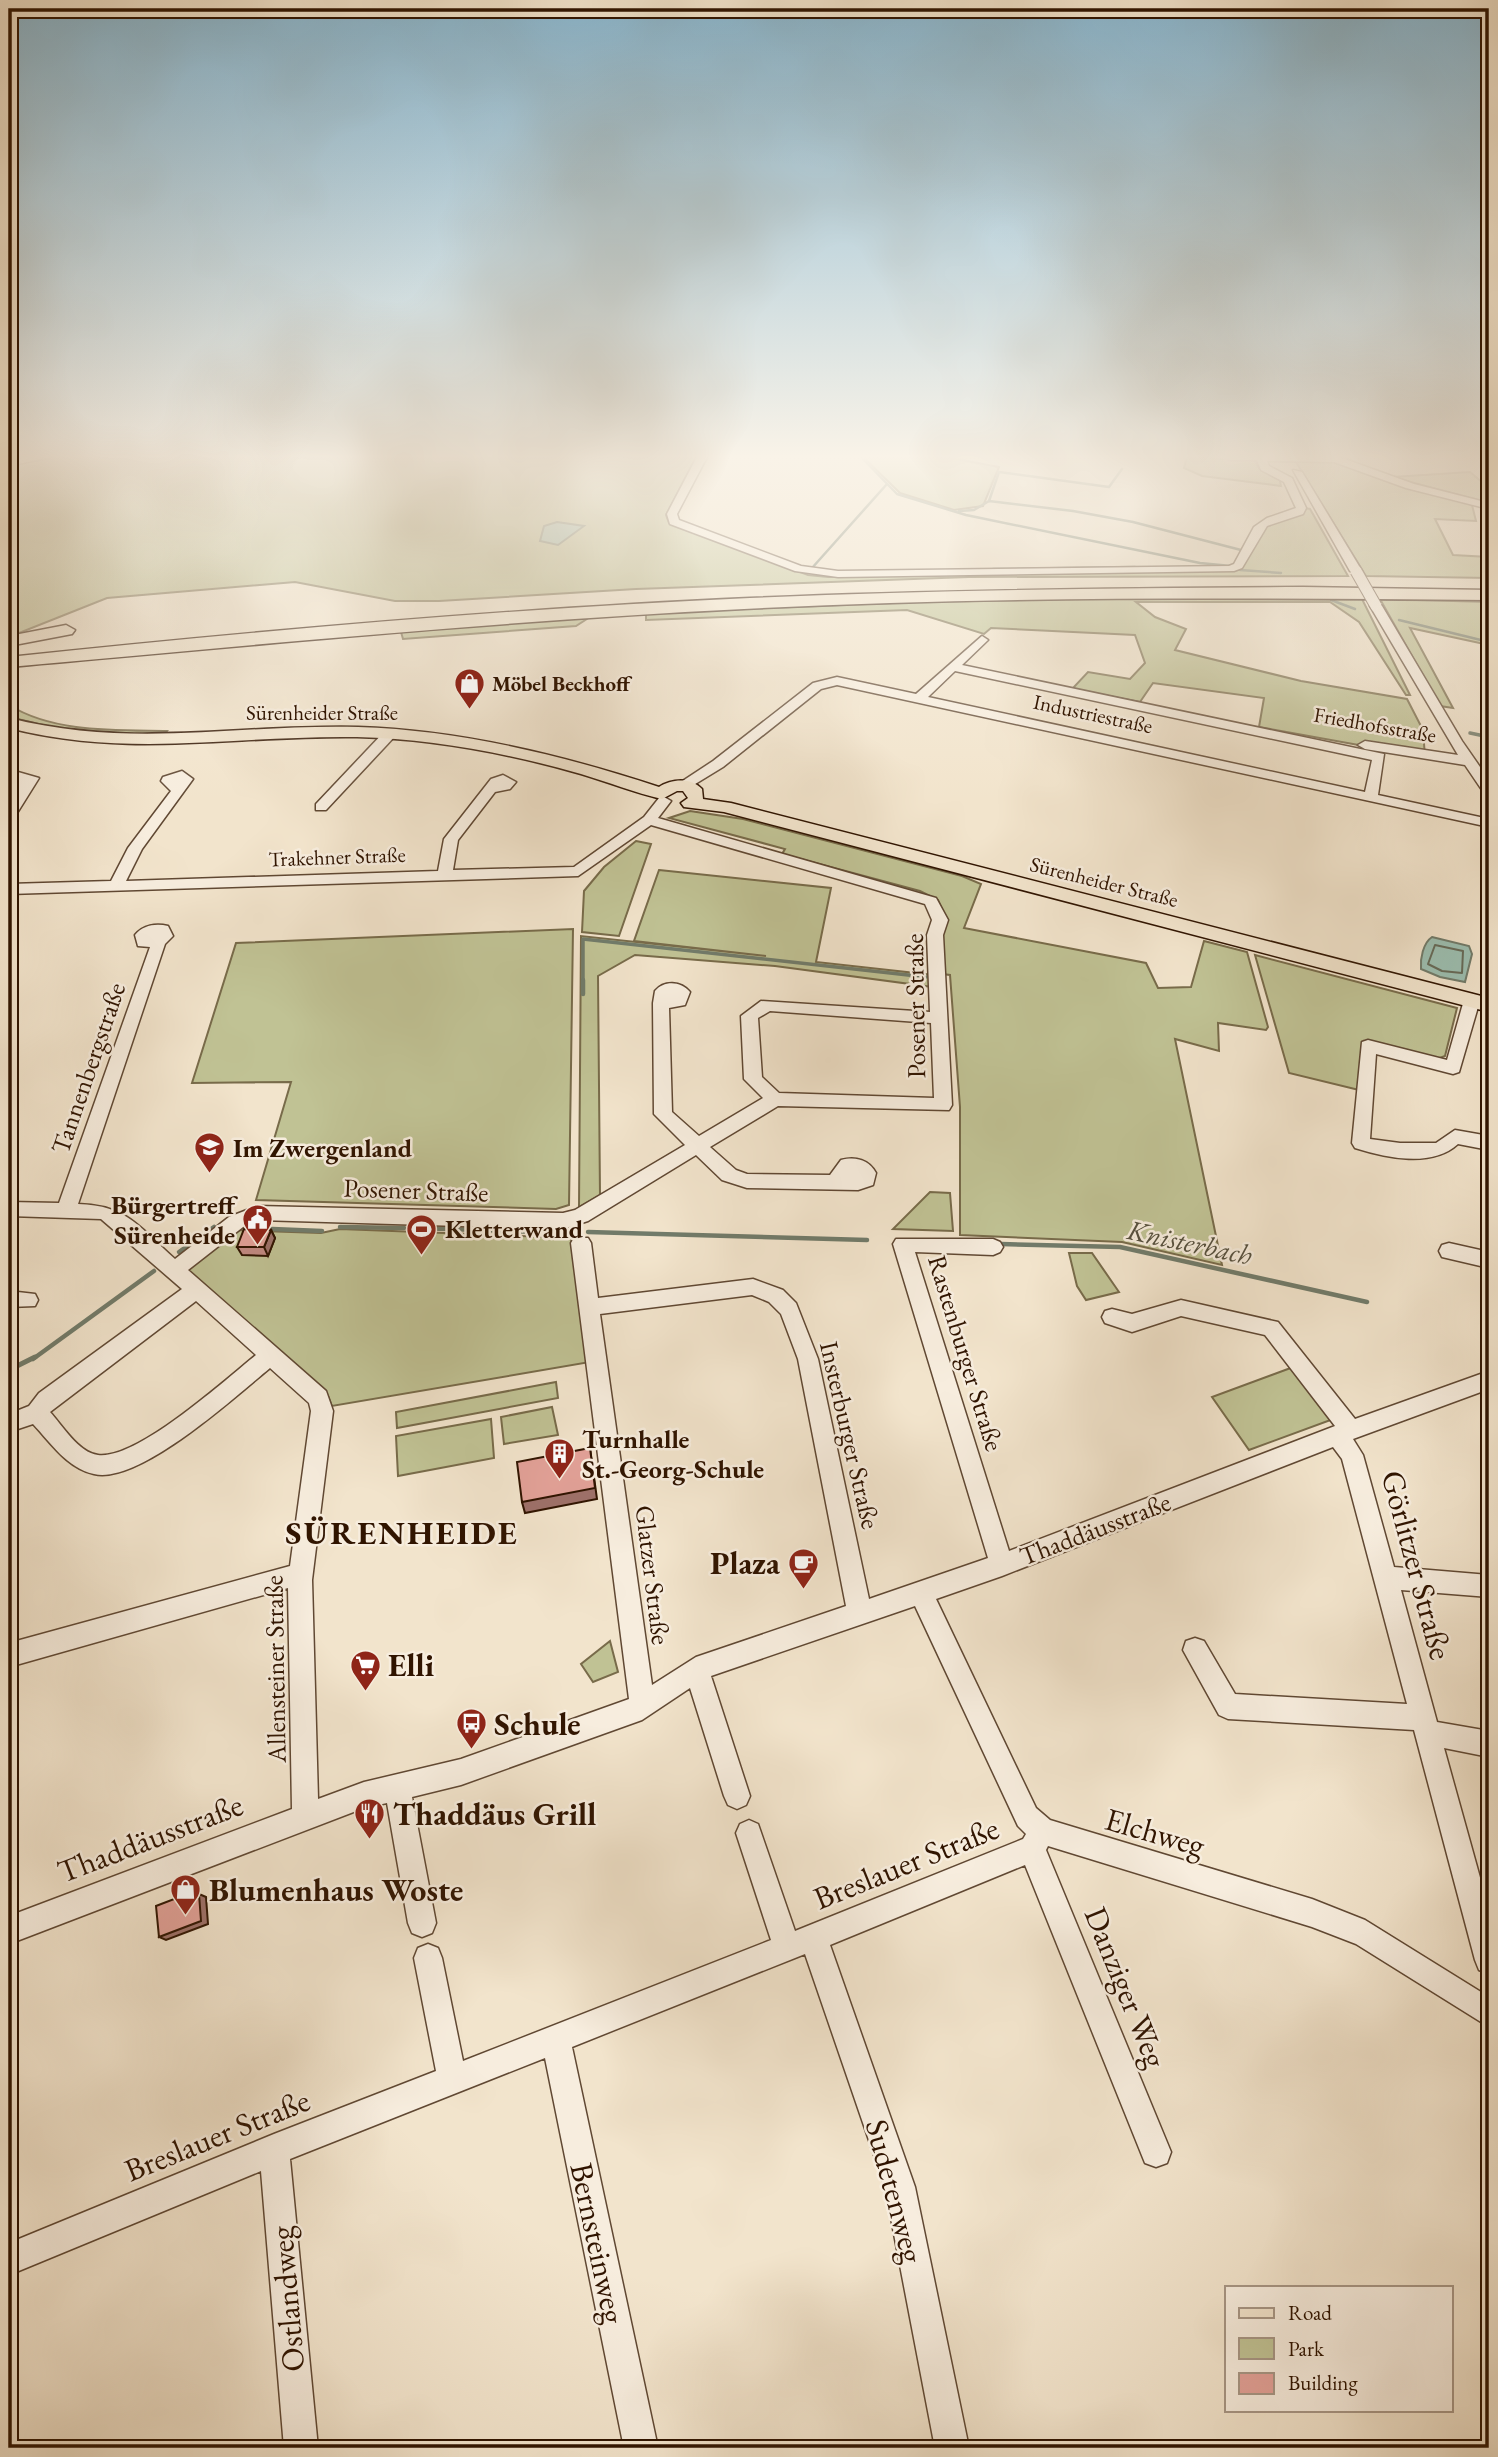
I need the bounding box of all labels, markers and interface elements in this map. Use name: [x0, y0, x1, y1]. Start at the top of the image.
shop icon: Möbel Beckhoff: [452, 667, 486, 711]
place label: Möbel Beckhoff: [492, 670, 633, 697]
street label: Industriestraße: [1031, 688, 1155, 739]
street label: Sürenheider Straße: [246, 699, 398, 726]
street label: Friedhofsstraße: [1312, 700, 1438, 749]
street label: Trakehner Straße: [268, 841, 406, 872]
street label: Sürenheider Straße: [1027, 850, 1181, 913]
street label: Posener Straße: [897, 933, 933, 1079]
street label: Tannenbergstraße: [43, 978, 133, 1158]
school or university icon: Im Zwergenland: [193, 1131, 227, 1175]
place label: Im Zwergenland: [233, 1131, 413, 1165]
street label: Posener Straße: [343, 1170, 489, 1210]
place label: Bürgertreff Sürenheide: [111, 1188, 239, 1252]
public building icon: Bürgertreff Sürenheide: [241, 1203, 275, 1247]
water label: Knisterbach: [1123, 1211, 1256, 1273]
sports icon: Kletterwand: [405, 1212, 439, 1256]
place label: Kletterwand: [445, 1212, 584, 1246]
street label: Rastenburger Straße: [920, 1251, 1012, 1455]
street label: Insterburger Straße: [812, 1338, 888, 1532]
place label: Turnhalle St.-Georg-Schule: [582, 1422, 764, 1486]
building icon: Turnhalle St.-Georg-Schule: [542, 1437, 576, 1481]
street label: Görlitzer Straße: [1372, 1466, 1462, 1664]
street label: Thaddäusstraße: [1015, 1485, 1175, 1573]
street label: Glatzer Straße: [628, 1503, 678, 1647]
district label: SÜRENHEIDE: [285, 1511, 519, 1554]
place label: Plaza: [710, 1542, 781, 1584]
cafe icon: Plaza: [786, 1546, 820, 1590]
street label: Allensteiner Straße: [256, 1575, 294, 1764]
place label: Elli: [388, 1644, 435, 1686]
supermarket icon: Elli: [348, 1648, 382, 1692]
place label: Schule: [494, 1703, 581, 1745]
bus stop icon: Schule: [454, 1707, 488, 1751]
street label: Thaddäusstraße: [51, 1783, 249, 1893]
place label: Thaddäus Grill: [393, 1793, 596, 1835]
restaurant icon: Thaddäus Grill: [353, 1797, 387, 1841]
street label: Elchweg: [1100, 1798, 1211, 1867]
street label: Breslauer Straße: [807, 1807, 1005, 1919]
place label: Blumenhaus Woste: [209, 1869, 463, 1911]
shop icon: Blumenhaus Woste: [169, 1873, 203, 1917]
street label: Danziger Weg: [1075, 1900, 1178, 2075]
street label: Breslauer Straße: [118, 2079, 316, 2191]
street label: Sudetenweg: [856, 2115, 935, 2268]
street label: Bernsteinweg: [560, 2159, 636, 2328]
street label: Ostlandweg: [260, 2223, 314, 2373]
legend: [1225, 2286, 1452, 2412]
text: Road: [1288, 2299, 1332, 2326]
text: Park: [1288, 2335, 1325, 2362]
text: Building: [1288, 2369, 1358, 2396]

